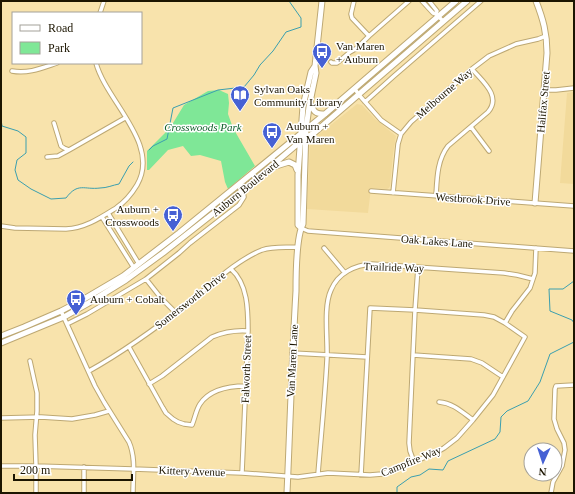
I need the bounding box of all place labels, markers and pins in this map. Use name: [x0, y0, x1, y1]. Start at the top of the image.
place label: Van Maren + Auburn: [336, 40, 385, 65]
bus stop icon: Van Maren + Auburn: [311, 41, 333, 69]
place label: Sylvan Oaks Community Library: [254, 83, 343, 108]
library icon: Sylvan Oaks Community Library: [229, 84, 251, 112]
place label: Auburn + Van Maren: [286, 120, 335, 145]
bus stop icon: Auburn + Van Maren: [261, 121, 283, 149]
place label: Auburn + Crosswoods: [105, 203, 159, 228]
bus stop icon: Auburn + Crosswoods: [162, 204, 184, 232]
bus stop icon: Auburn + Cobalt: [65, 288, 87, 316]
place label: Auburn + Cobalt: [90, 293, 165, 305]

